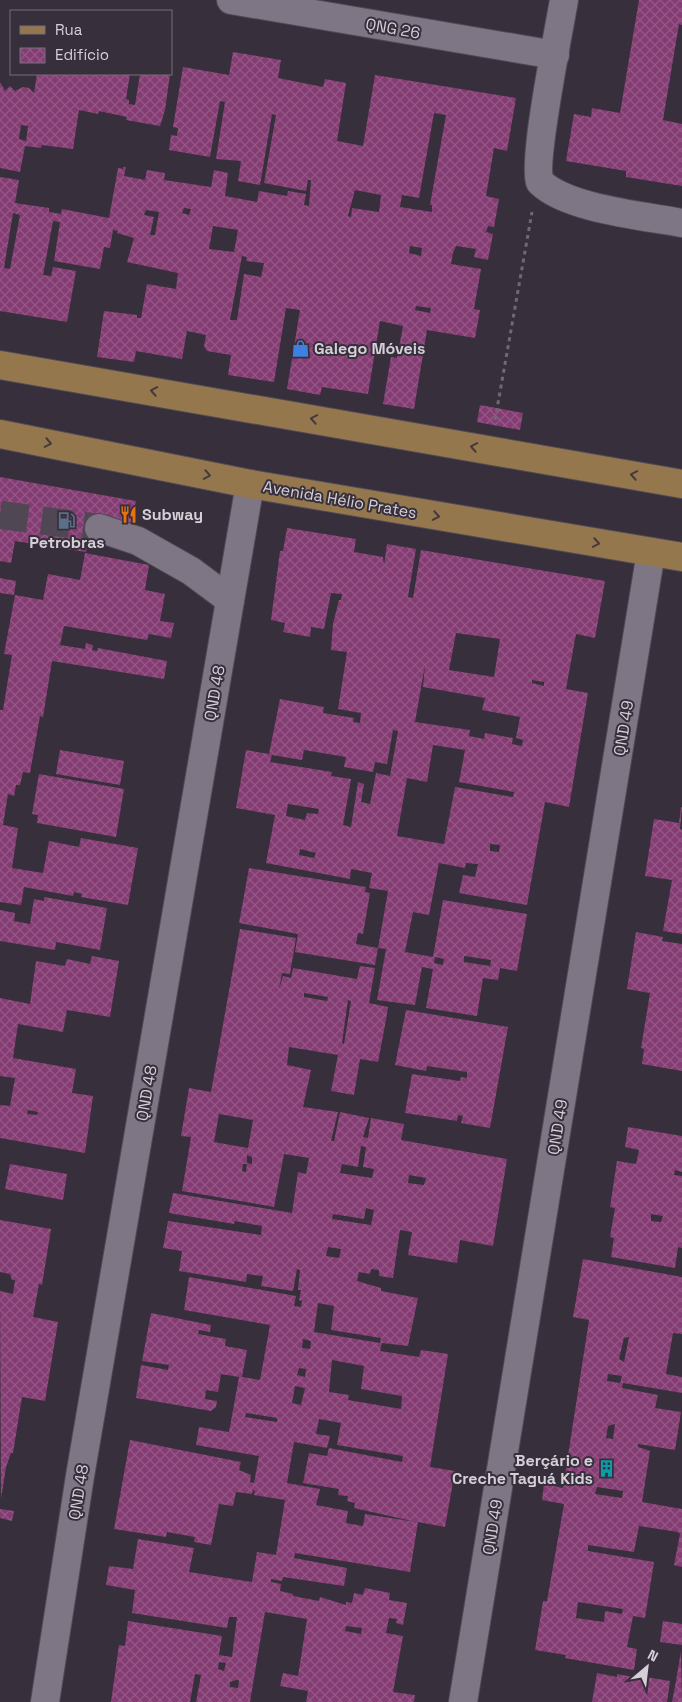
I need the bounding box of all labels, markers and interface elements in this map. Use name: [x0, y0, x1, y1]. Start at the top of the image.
legend: [10, 10, 172, 75]
street label: QNG 26: [364, 13, 422, 44]
text: Rua: [55, 20, 83, 39]
text: Edifício: [55, 45, 109, 64]
shop icon: Galego Móveis: [290, 338, 310, 358]
place label: Galego Móveis: [314, 338, 426, 359]
one-way arrow: [149, 386, 158, 396]
one-way arrow: [310, 414, 318, 424]
one-way arrow: [43, 438, 52, 448]
one-way arrow: [470, 442, 478, 452]
one-way arrow: [203, 469, 212, 480]
one-way arrow: [630, 471, 638, 481]
street label: Avenida Hélio Prates: [261, 476, 418, 523]
restaurant icon: Subway: [118, 504, 138, 524]
place label: Subway: [142, 504, 203, 525]
fuel station icon: Petrobras: [57, 510, 77, 530]
one-way arrow: [432, 510, 441, 520]
place label: Petrobras: [29, 532, 105, 553]
one-way arrow: [592, 537, 601, 547]
street label: QND 48: [199, 664, 230, 723]
street label: QND 49: [609, 699, 638, 757]
street label: QND 48: [131, 1064, 162, 1123]
street label: QND 49: [543, 1098, 572, 1156]
place label: Berçário e Creche Taguá Kids: [452, 1450, 593, 1489]
building icon: Berçário e Creche Taguá Kids: [597, 1459, 617, 1479]
street label: QND 48: [64, 1463, 93, 1521]
street label: QND 49: [478, 1498, 507, 1556]
north arrow: [622, 1642, 672, 1692]
text: N: [645, 1645, 661, 1666]

